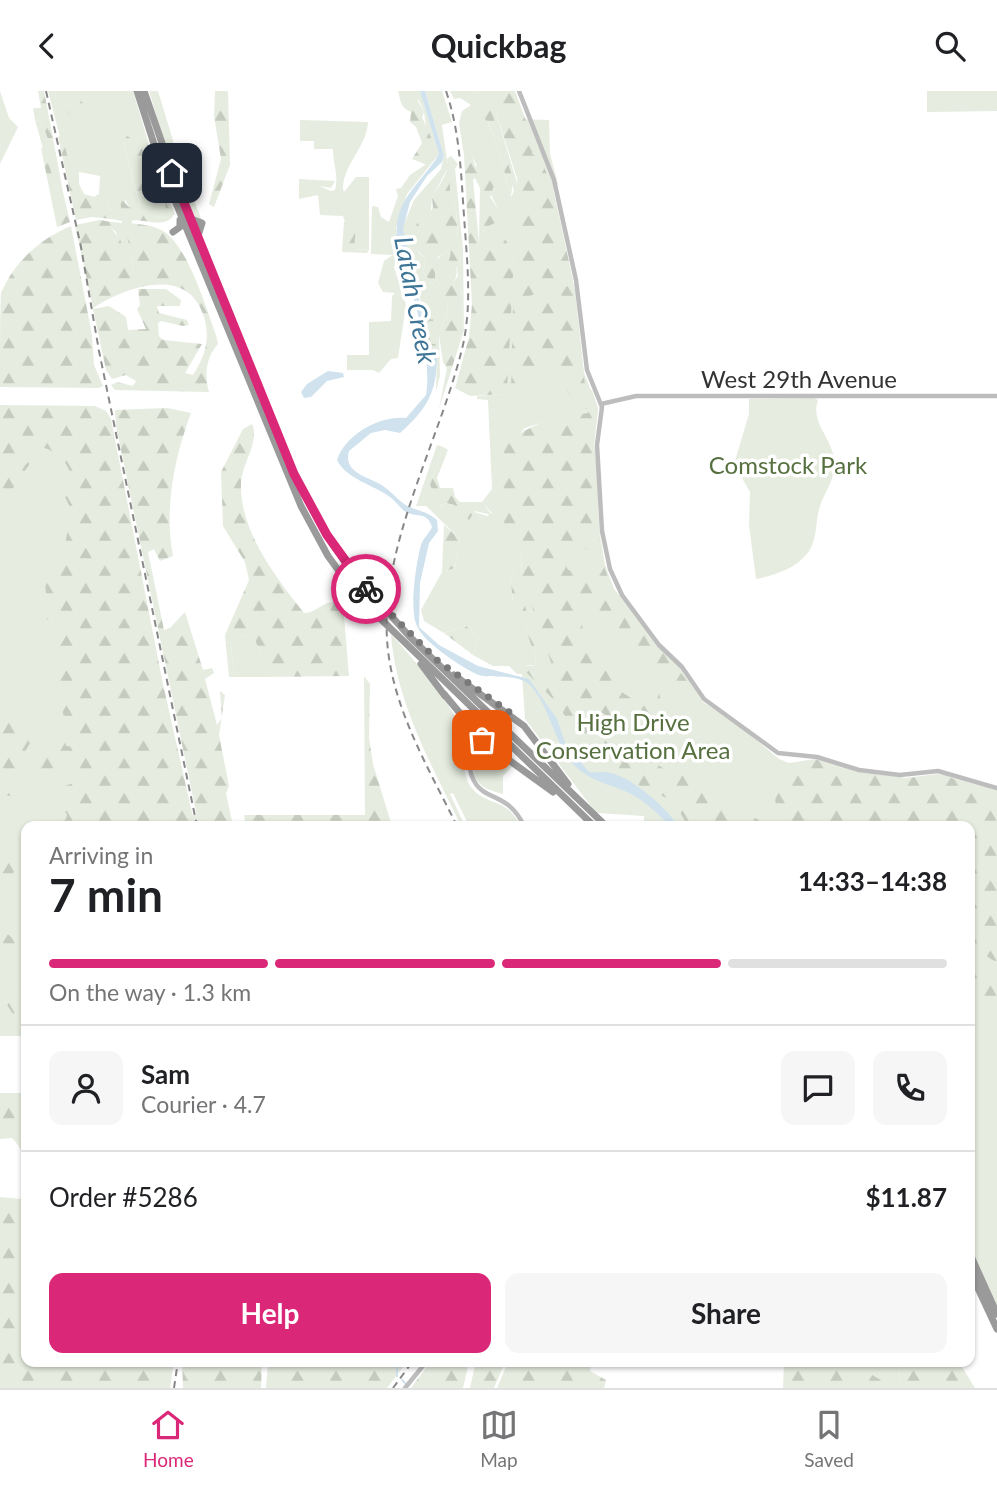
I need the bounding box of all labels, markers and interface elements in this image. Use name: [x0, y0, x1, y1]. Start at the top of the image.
text: Quickbag: [431, 26, 566, 65]
icon: back: [28, 27, 66, 65]
icon: search: [931, 27, 969, 65]
pin: [142, 143, 202, 203]
icon: home: [153, 154, 191, 192]
water label: Latah Creek: [388, 234, 444, 367]
street label: West 29th Avenue: [701, 364, 897, 393]
park label: Comstock Park: [709, 450, 868, 479]
courier: [331, 554, 401, 624]
icon: bike: [347, 570, 385, 608]
park label: High Drive Conservation Area: [536, 707, 730, 764]
pin: [452, 710, 512, 770]
icon: bag: [463, 721, 501, 759]
text: Arriving in: [49, 841, 153, 869]
text: 14:33–14:38: [798, 865, 947, 897]
text: 7 min: [49, 867, 163, 922]
text: On the way · 1.3 km: [49, 978, 251, 1006]
button: person: [49, 1051, 123, 1125]
button: chat: [781, 1051, 855, 1125]
button: phone: [873, 1051, 947, 1125]
text: Sam: [141, 1058, 190, 1090]
text: Courier · 4.7: [141, 1090, 266, 1118]
text: Order #5286: [49, 1181, 198, 1213]
text: $11.87: [865, 1181, 947, 1213]
button: Help: [49, 1273, 491, 1353]
button: Share: [505, 1273, 947, 1353]
tab: Home: [143, 1406, 194, 1471]
tab: Map: [480, 1406, 518, 1471]
tab: Saved: [804, 1406, 854, 1471]

